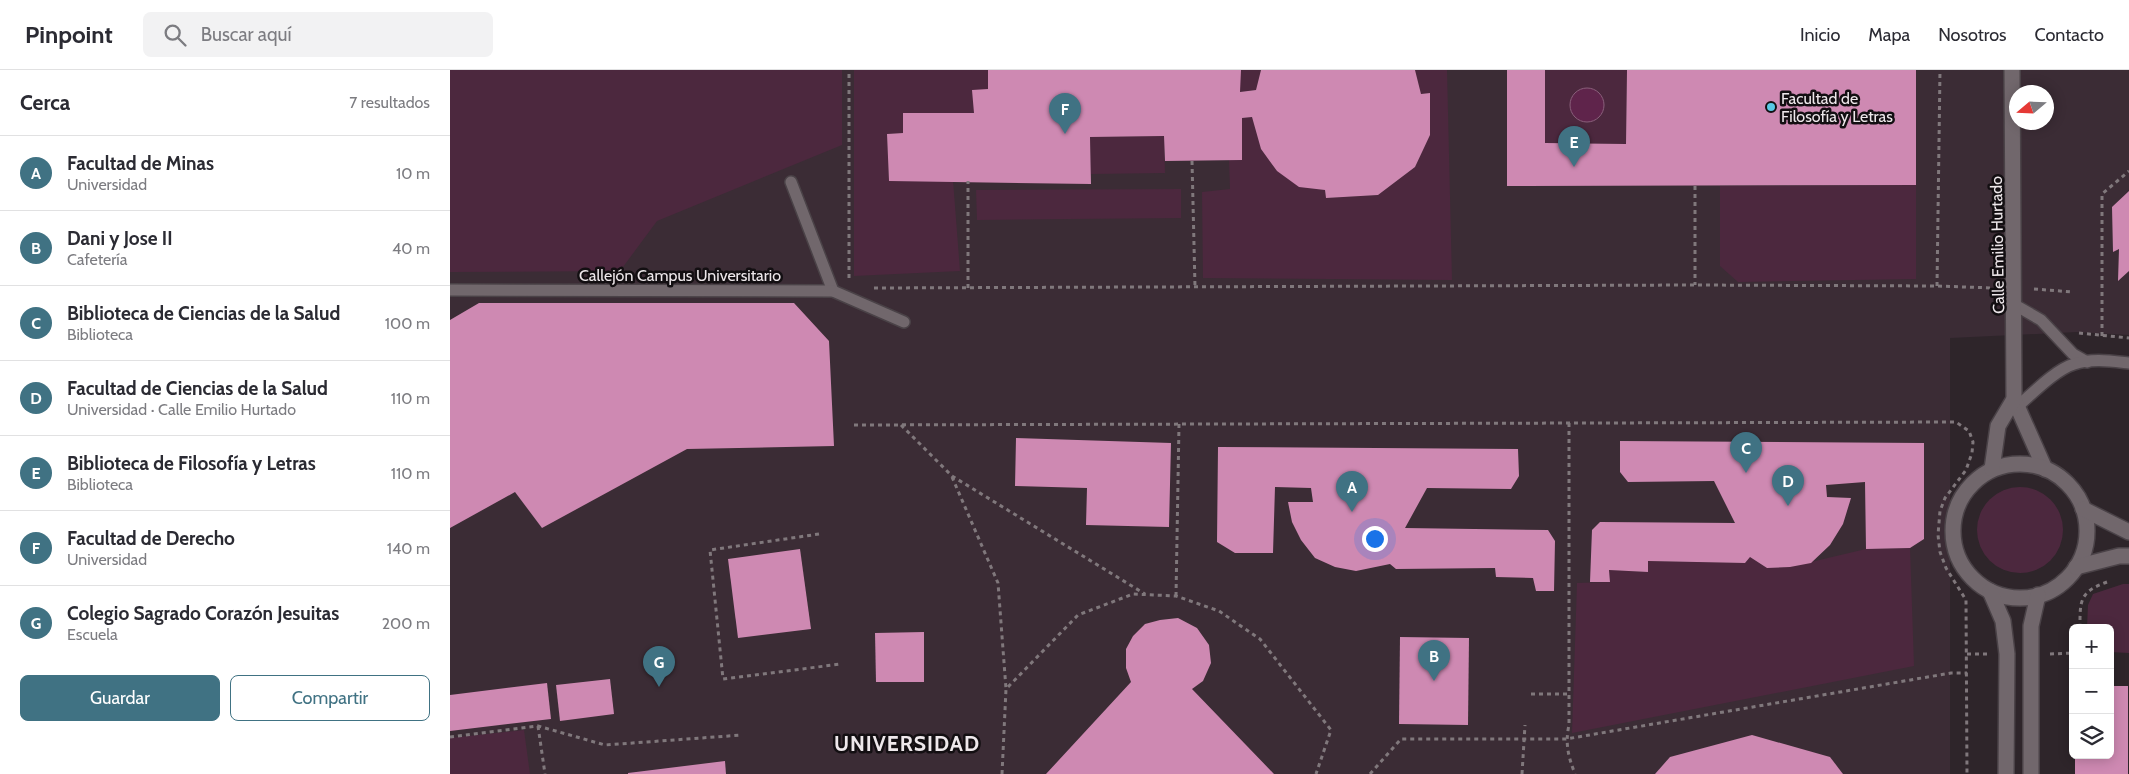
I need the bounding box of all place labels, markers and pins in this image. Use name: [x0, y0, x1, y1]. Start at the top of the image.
place label: Facultad de Filosofía y Letras: [1781, 89, 1893, 126]
pin: F: [1049, 93, 1081, 134]
marker: Facultad de Filosofía y Letras: [1765, 101, 1777, 113]
pin: E: [1558, 126, 1590, 167]
pin: C: [1730, 432, 1762, 473]
pin: D: [1772, 465, 1804, 506]
pin: A: [1336, 471, 1368, 512]
pin: B: [1418, 640, 1450, 681]
pin: G: [643, 646, 675, 687]

